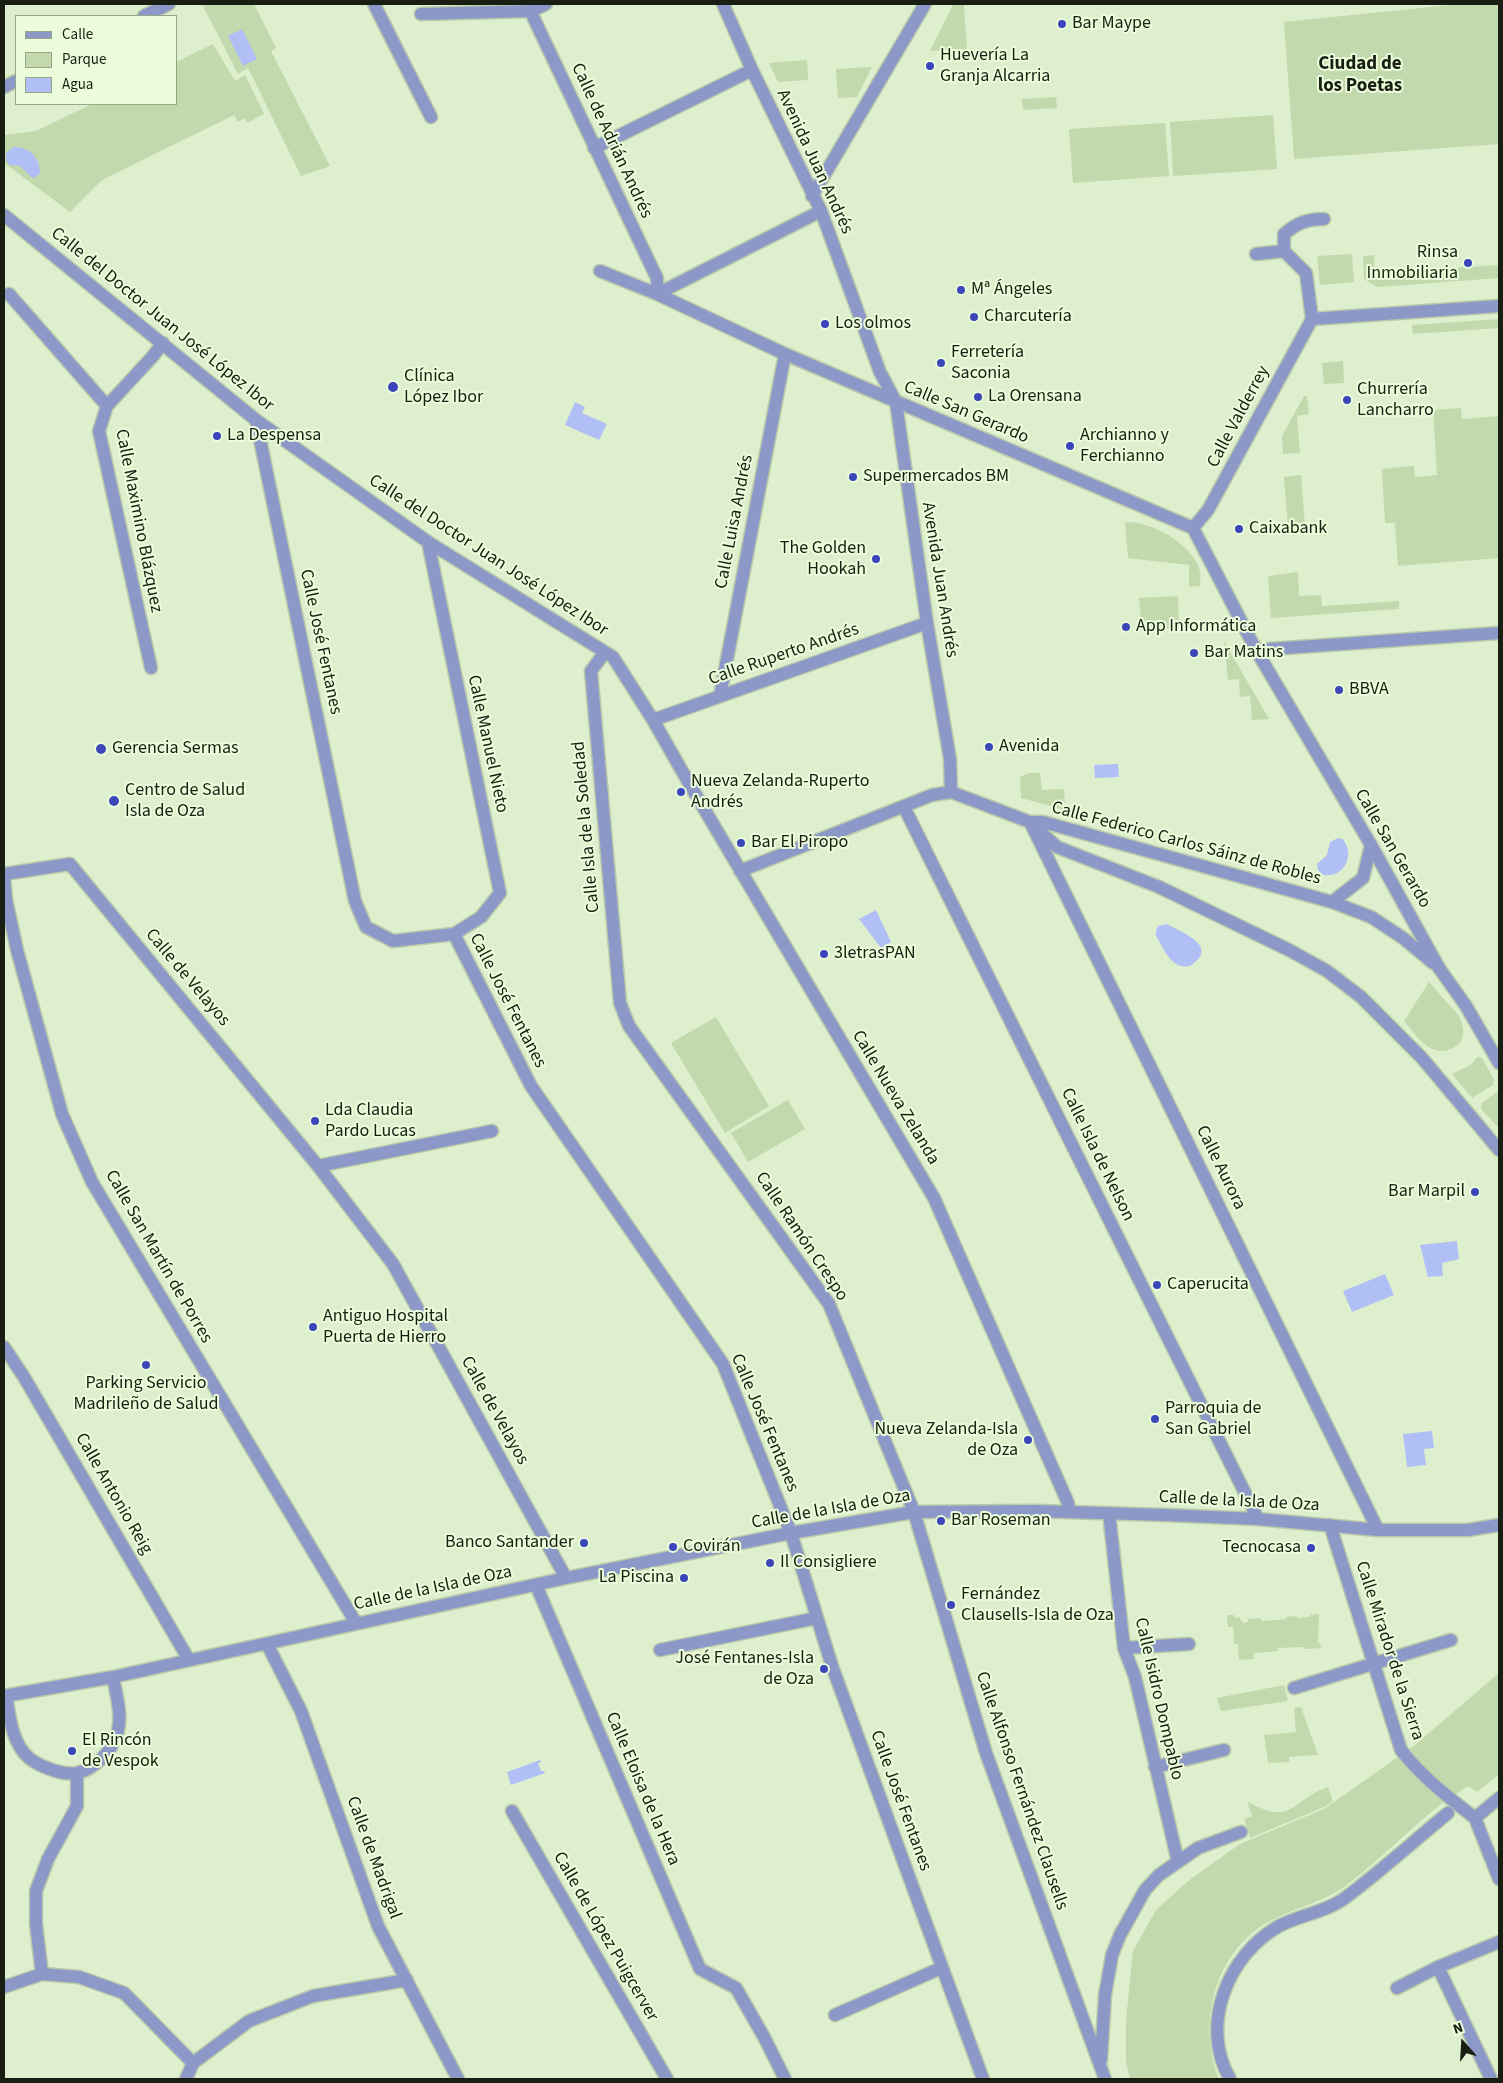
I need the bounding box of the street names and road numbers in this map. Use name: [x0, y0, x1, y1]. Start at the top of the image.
street label: Calle de Adrián Andrés: [566, 60, 656, 222]
street label: Avenida Juan Andrés: [771, 86, 857, 238]
street label: Calle del Doctor Juan José López Ibor: [46, 223, 278, 417]
street label: Calle Valderrey: [1203, 362, 1275, 472]
street label: Calle San Gerardo: [900, 377, 1032, 449]
street label: Calle Maximino Blázquez: [110, 427, 166, 615]
street label: Calle Luisa Andrés: [711, 453, 759, 591]
street label: Calle del Doctor Juan José López Ibor: [364, 470, 612, 642]
street label: Avenida Juan Andrés: [916, 501, 962, 659]
street label: Calle José Fentanes: [294, 567, 346, 717]
street label: Calle Ruperto Andrés: [706, 619, 862, 691]
street label: Calle Manuel Nieto: [462, 673, 512, 815]
street label: Calle Isla de la Soledad: [569, 740, 605, 914]
street label: Calle San Gerardo: [1349, 786, 1435, 912]
street label: Calle Federico Carlos Sáinz de Robles: [1049, 798, 1323, 890]
street label: Calle de Velayos: [140, 925, 234, 1031]
street label: Calle José Fentanes: [464, 930, 550, 1072]
street label: Calle Nueva Zelanda: [846, 1027, 944, 1169]
street label: Calle Isla de Nelson: [1055, 1085, 1139, 1225]
street label: Calle Aurora: [1190, 1122, 1250, 1214]
street label: Calle San Martín de Porres: [100, 1167, 216, 1347]
street label: Calle Ramón Crespo: [750, 1168, 852, 1306]
street label: Calle José Fentanes: [725, 1351, 803, 1495]
street label: Calle de Velayos: [455, 1353, 533, 1469]
street label: Calle Antonio Reig: [70, 1430, 156, 1558]
street label: Calle de la Isla de Oza: [750, 1485, 912, 1535]
street label: Calle de la Isla de Oza: [1158, 1487, 1320, 1517]
street label: Calle Mirador de la Sierra: [1350, 1559, 1428, 1743]
street label: Calle de la Isla de Oza: [352, 1562, 514, 1616]
street label: Calle Isidro Dompablo: [1129, 1616, 1187, 1782]
street label: Calle Alfonso Fernández Clausells: [970, 1669, 1072, 1913]
street label: Calle Eloisa de la Hera: [600, 1709, 684, 1869]
street label: Calle José Fentanes: [865, 1728, 935, 1874]
street label: Calle de Madrigal: [341, 1794, 405, 1922]
street label: Calle de López Puigcerver: [548, 1848, 662, 2026]

